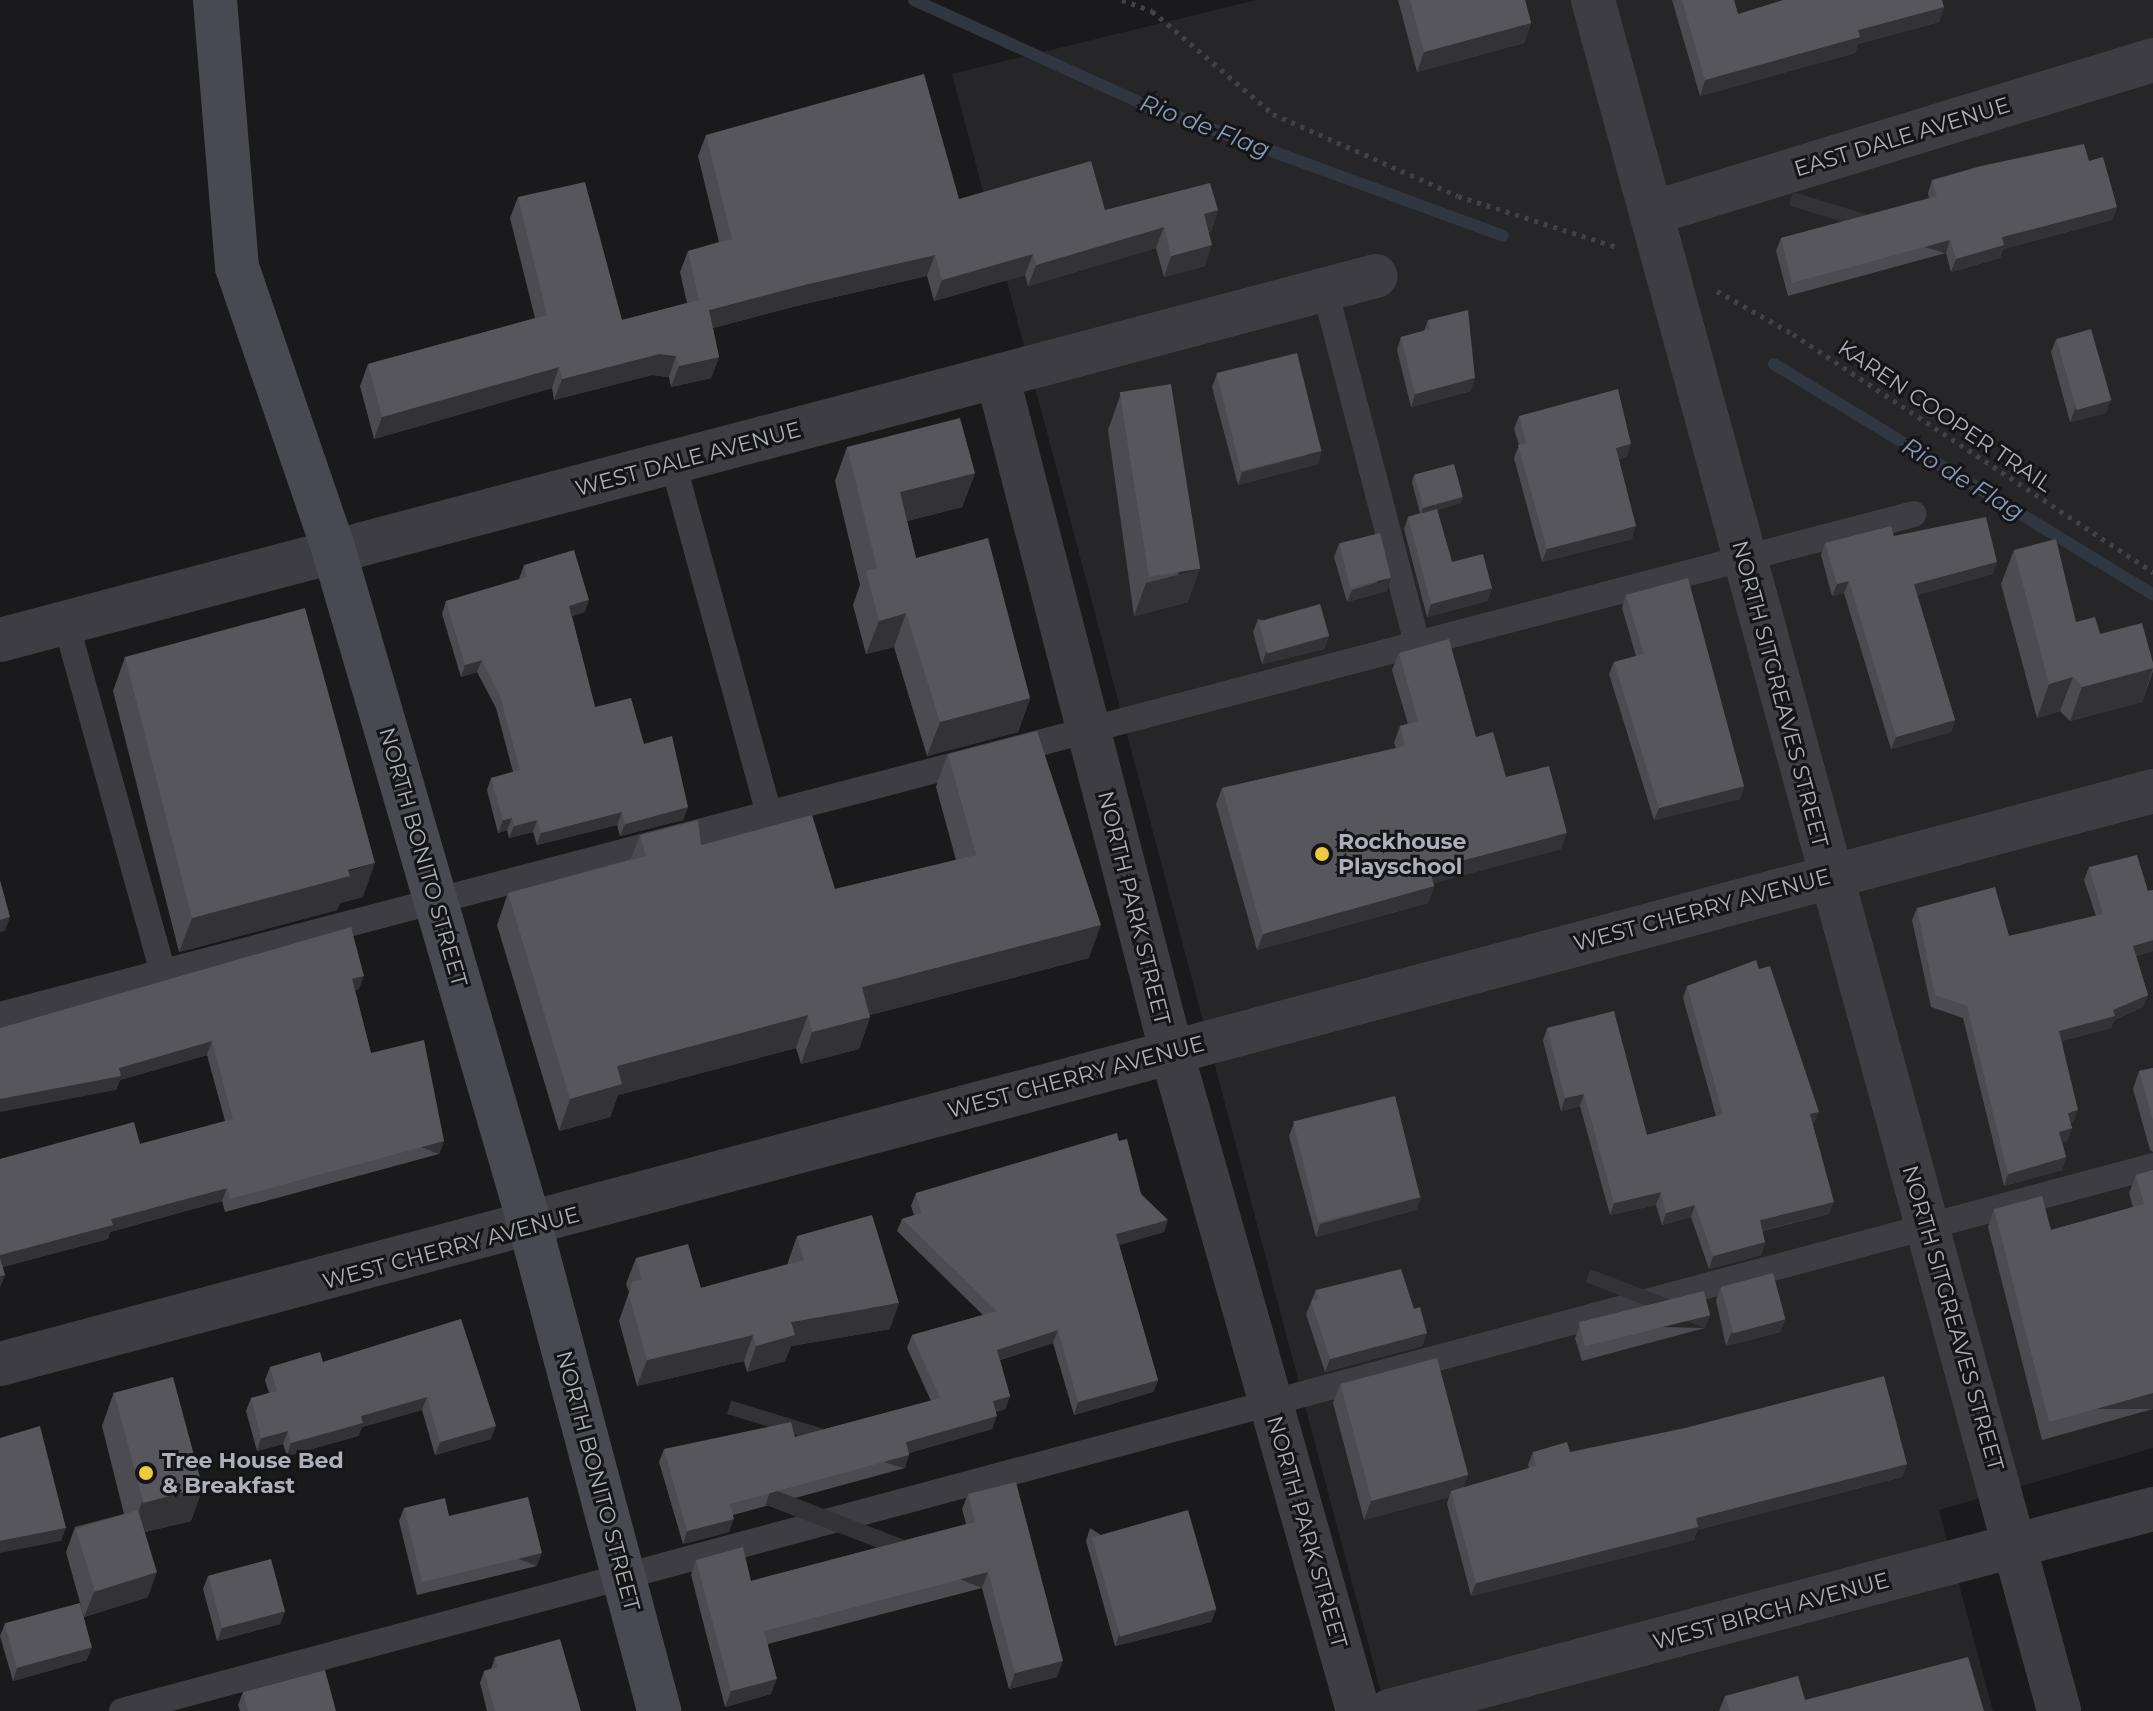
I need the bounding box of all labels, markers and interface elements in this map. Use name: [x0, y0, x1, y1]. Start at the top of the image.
water label: Rio de Flag: [1136, 88, 1274, 164]
street label: EAST DALE AVENUE: [1791, 92, 2013, 182]
street label: KAREN COOPER TRAIL: [1833, 334, 2057, 498]
street label: WEST DALE AVENUE: [572, 416, 804, 502]
water label: Rio de Flag: [1897, 431, 2029, 527]
street label: NORTH SITGREAVES STREET: [1726, 538, 1834, 850]
street label: NORTH BONITO STREET: [373, 724, 473, 990]
street label: NORTH PARK STREET: [1092, 788, 1176, 1028]
place label: Rockhouse Playschool: [1338, 828, 1466, 880]
marker: Rockhouse Playschool: [1313, 845, 1331, 863]
street label: WEST CHERRY AVENUE: [1571, 863, 1833, 957]
street label: WEST CHERRY AVENUE: [945, 1030, 1207, 1124]
street label: NORTH SITGREAVES STREET: [1897, 1162, 2009, 1474]
street label: WEST CHERRY AVENUE: [320, 1201, 582, 1295]
street label: NORTH BONITO STREET: [551, 1348, 645, 1614]
street label: NORTH PARK STREET: [1261, 1413, 1353, 1651]
place label: Tree House Bed & Breakfast: [162, 1447, 344, 1498]
marker: Tree House Bed & Breakfast: [137, 1464, 155, 1482]
street label: WEST BIRCH AVENUE: [1650, 1567, 1892, 1655]

